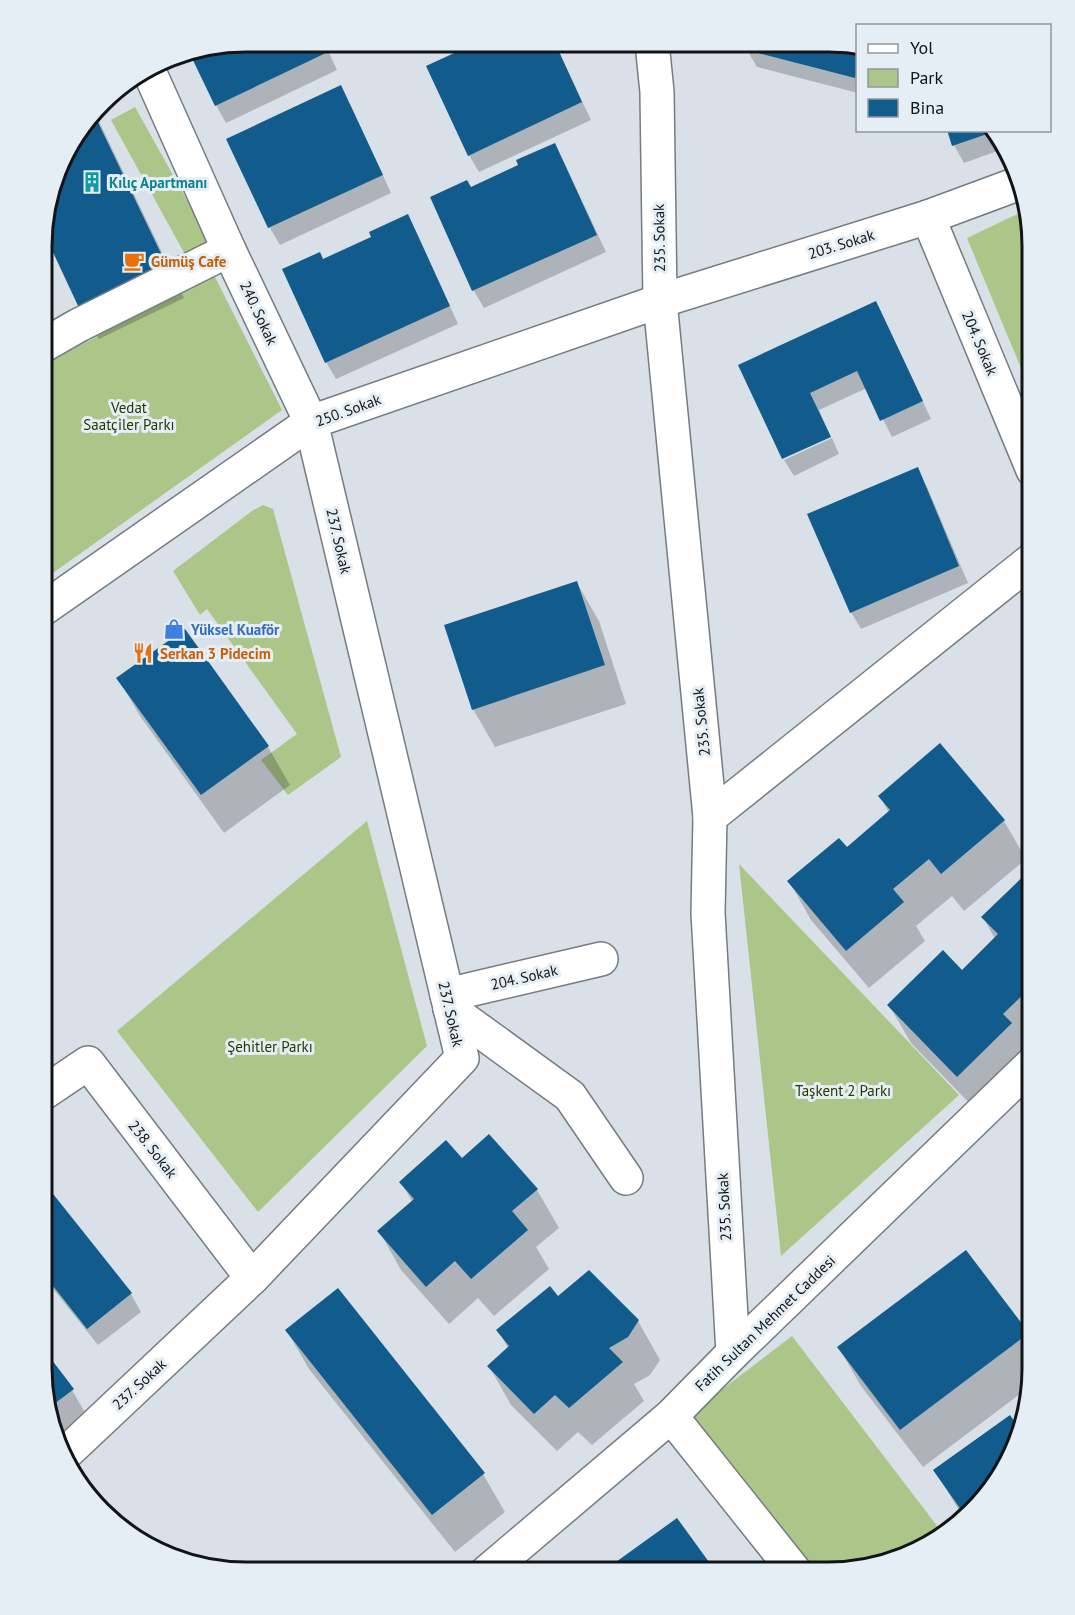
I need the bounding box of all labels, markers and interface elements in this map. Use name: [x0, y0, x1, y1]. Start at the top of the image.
legend: [856, 24, 1051, 132]
text: Yol: [910, 36, 934, 59]
text: Park: [910, 66, 943, 89]
text: Bina: [910, 96, 944, 119]
building icon: Kılıç Apartmanı: [80, 170, 104, 194]
place label: Kılıç Apartmanı: [109, 173, 207, 192]
street label: 235. Sokak: [649, 203, 669, 272]
street label: 203. Sokak: [806, 225, 877, 263]
cafe icon: Gümüş Cafe: [122, 249, 146, 273]
place label: Gümüş Cafe: [151, 252, 227, 271]
street label: 240. Sokak: [236, 278, 282, 349]
street label: 204. Sokak: [958, 308, 1002, 379]
street label: 250. Sokak: [313, 389, 384, 431]
park label: Vedat Saatçiler Parkı: [83, 398, 175, 434]
street label: 237. Sokak: [322, 506, 356, 576]
shop icon: Yüksel Kuaför: [162, 617, 186, 641]
place label: Yüksel Kuaför: [190, 620, 280, 639]
restaurant icon: Serkan 3 Pidecim: [131, 641, 155, 665]
place label: Serkan 3 Pidecim: [160, 644, 271, 663]
street label: 235. Sokak: [688, 686, 714, 757]
street label: 204. Sokak: [489, 960, 560, 994]
street label: 237. Sokak: [434, 979, 468, 1049]
park label: Şehitler Parkı: [227, 1037, 313, 1056]
park label: Taşkent 2 Parkı: [795, 1081, 891, 1100]
street label: 238. Sokak: [124, 1116, 182, 1182]
street label: 235. Sokak: [713, 1172, 735, 1242]
street label: Fatih Sultan Mehmet Caddesi: [691, 1251, 839, 1395]
street label: 237. Sokak: [108, 1354, 170, 1414]

